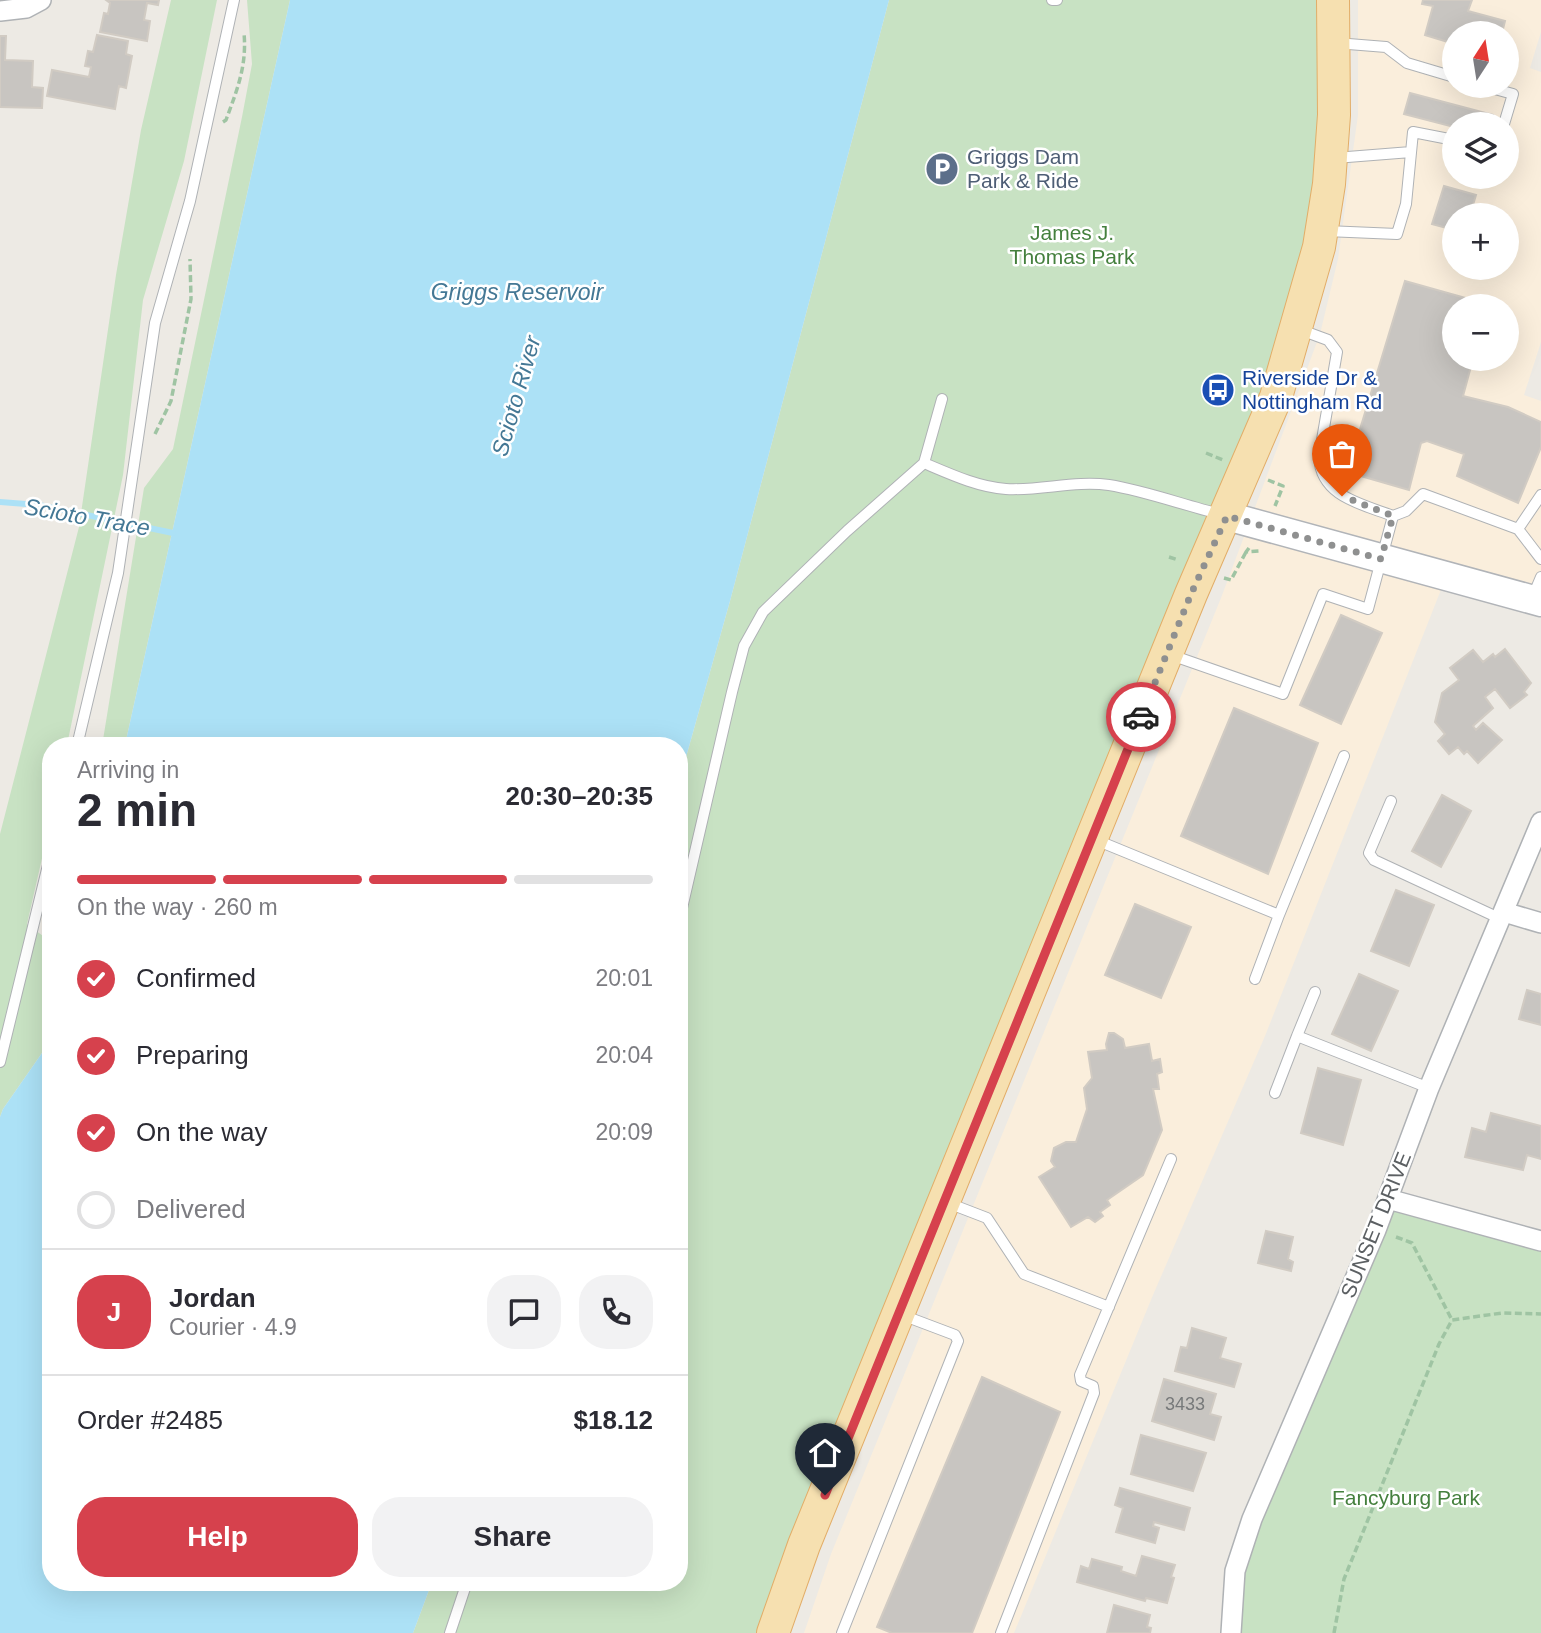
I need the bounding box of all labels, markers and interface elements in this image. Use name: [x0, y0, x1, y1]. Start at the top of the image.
north arrow: [1442, 21, 1519, 98]
map controls: [1442, 21, 1519, 371]
button: layers: [1442, 112, 1519, 189]
place label: Griggs Dam Park & Ride: [967, 145, 1079, 192]
parking icon: Griggs Dam Park & Ride: [923, 150, 961, 188]
button: +: [1442, 203, 1519, 280]
park label: James J. Thomas Park: [1010, 221, 1135, 268]
water label: Griggs Reservoir: [431, 279, 605, 305]
button: −: [1442, 294, 1519, 371]
water label: Scioto River: [486, 332, 546, 459]
place label: Riverside Dr & Nottingham Rd: [1242, 366, 1382, 413]
bus stop icon: Riverside Dr & Nottingham Rd: [1199, 371, 1237, 409]
pin: [1312, 424, 1372, 496]
icon: bag: [1323, 435, 1361, 473]
water label: Scioto Trace: [22, 493, 152, 541]
courier: [1106, 682, 1176, 752]
icon: car: [1122, 698, 1160, 736]
text: Arriving in: [77, 757, 179, 783]
text: 20:30–20:35: [506, 781, 653, 811]
text: 2 min: [77, 784, 197, 836]
text: On the way · 260 m: [77, 894, 278, 920]
icon: check: [77, 960, 115, 998]
text: Confirmed: [136, 963, 256, 993]
text: 20:01: [595, 965, 653, 991]
icon: check: [77, 1037, 115, 1075]
text: Preparing: [136, 1040, 249, 1070]
text: 20:04: [595, 1042, 653, 1068]
icon: check: [77, 1114, 115, 1152]
text: On the way: [136, 1117, 268, 1147]
text: 20:09: [595, 1119, 653, 1145]
street label: SUNSET DRIVE: [1336, 1149, 1415, 1301]
text: Delivered: [136, 1194, 246, 1224]
button: chat: [487, 1275, 561, 1349]
button: phone: [579, 1275, 653, 1349]
text: Jordan: [169, 1283, 256, 1313]
text: J: [107, 1297, 121, 1327]
text: Courier · 4.9: [169, 1314, 297, 1340]
house number: 3433: [1165, 1394, 1205, 1414]
text: Order #2485: [77, 1405, 223, 1435]
text: $18.12: [573, 1405, 653, 1435]
pin: [795, 1423, 855, 1495]
icon: home: [806, 1434, 844, 1472]
park label: Fancyburg Park: [1332, 1486, 1481, 1509]
button: Help: [77, 1497, 358, 1577]
button: Share: [372, 1497, 653, 1577]

